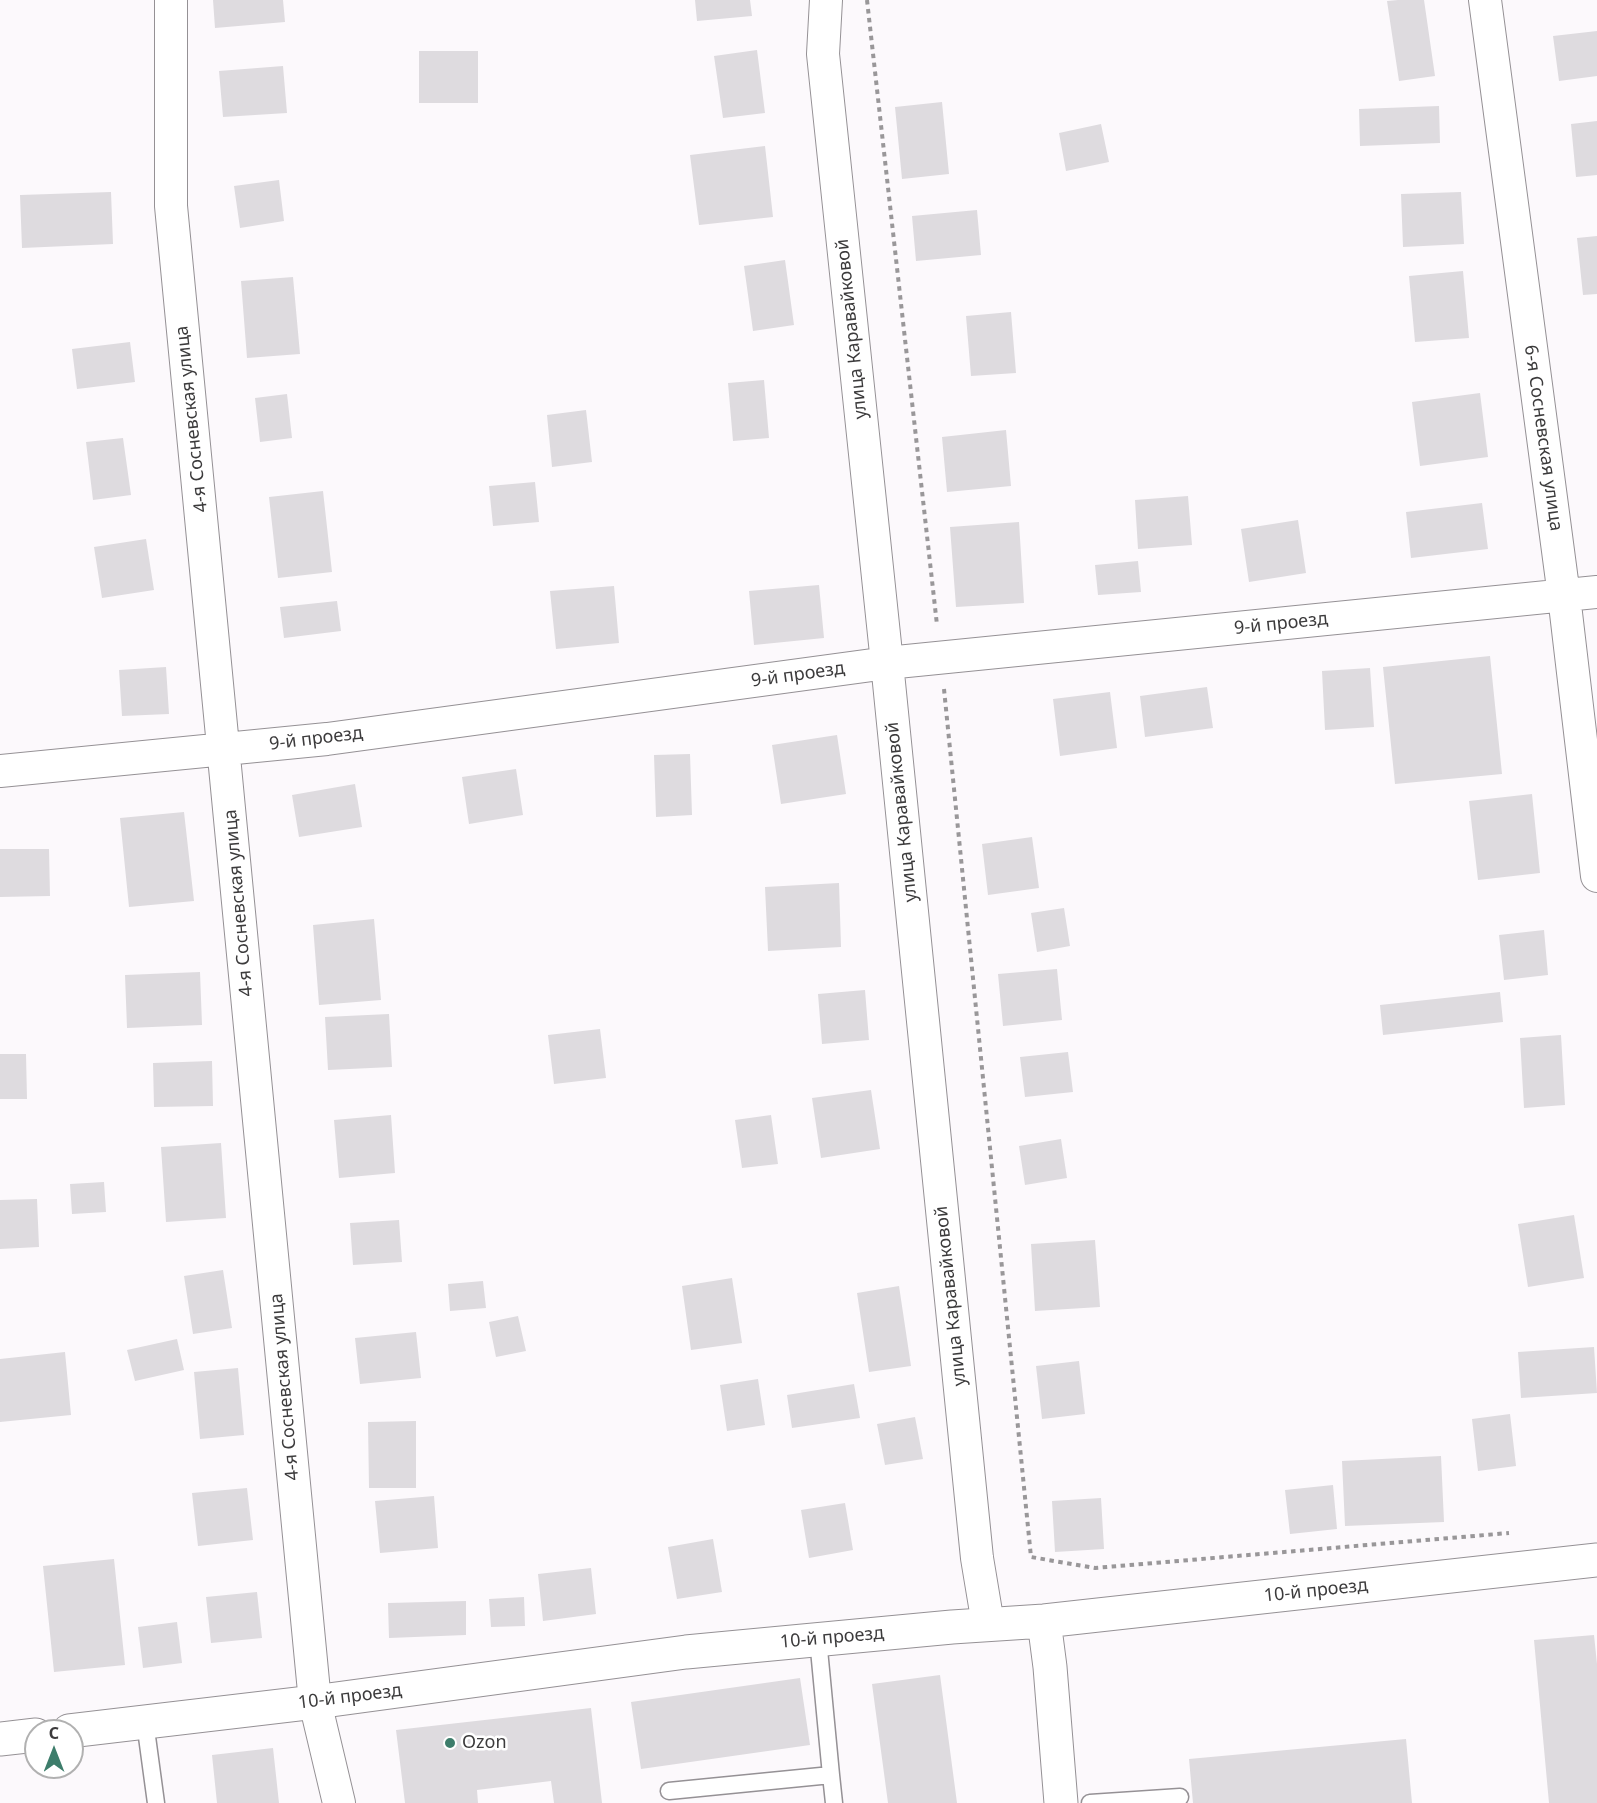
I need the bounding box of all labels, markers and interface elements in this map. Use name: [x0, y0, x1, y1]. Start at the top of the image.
street label: улица Каравайковой: [832, 238, 872, 420]
street label: 4-я Сосневская улица: [171, 325, 213, 513]
street label: 6-я Сосневская улица: [1519, 344, 1567, 532]
street label: 9-й проезд: [1233, 608, 1329, 640]
street label: 9-й проезд: [750, 658, 846, 692]
street label: улица Каравайковой: [882, 721, 922, 903]
street label: 9-й проезд: [268, 723, 364, 755]
street label: 4-я Сосневская улица: [220, 809, 258, 997]
street label: улица Каравайковой: [931, 1205, 971, 1387]
street label: 4-я Сосневская улица: [266, 1293, 304, 1481]
street label: 10-й проезд: [1263, 1575, 1369, 1607]
street label: 10-й проезд: [779, 1623, 885, 1653]
street label: 10-й проезд: [297, 1680, 403, 1714]
north arrow: [24, 1719, 84, 1779]
text: С: [49, 1722, 59, 1744]
place label: Ozon: [462, 1732, 507, 1754]
marker: Ozon: [443, 1736, 457, 1750]

